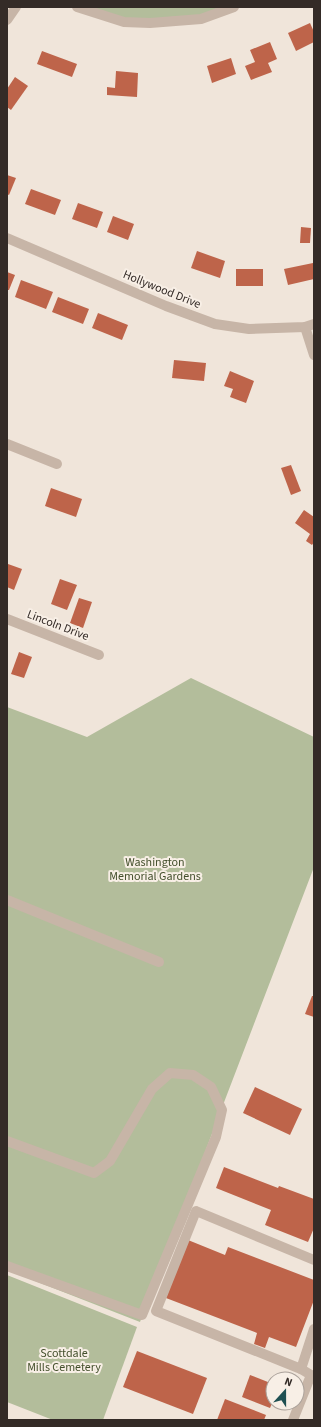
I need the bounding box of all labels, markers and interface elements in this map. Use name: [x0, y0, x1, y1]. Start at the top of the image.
street label: Hollywood Drive: [120, 266, 203, 313]
street label: Lincoln Drive: [24, 606, 91, 645]
park label: Washington Memorial Gardens: [109, 854, 201, 885]
park label: Scottdale Mills Cemetery: [27, 1345, 101, 1376]
north arrow: [265, 1371, 305, 1411]
text: N: [282, 1374, 295, 1390]

